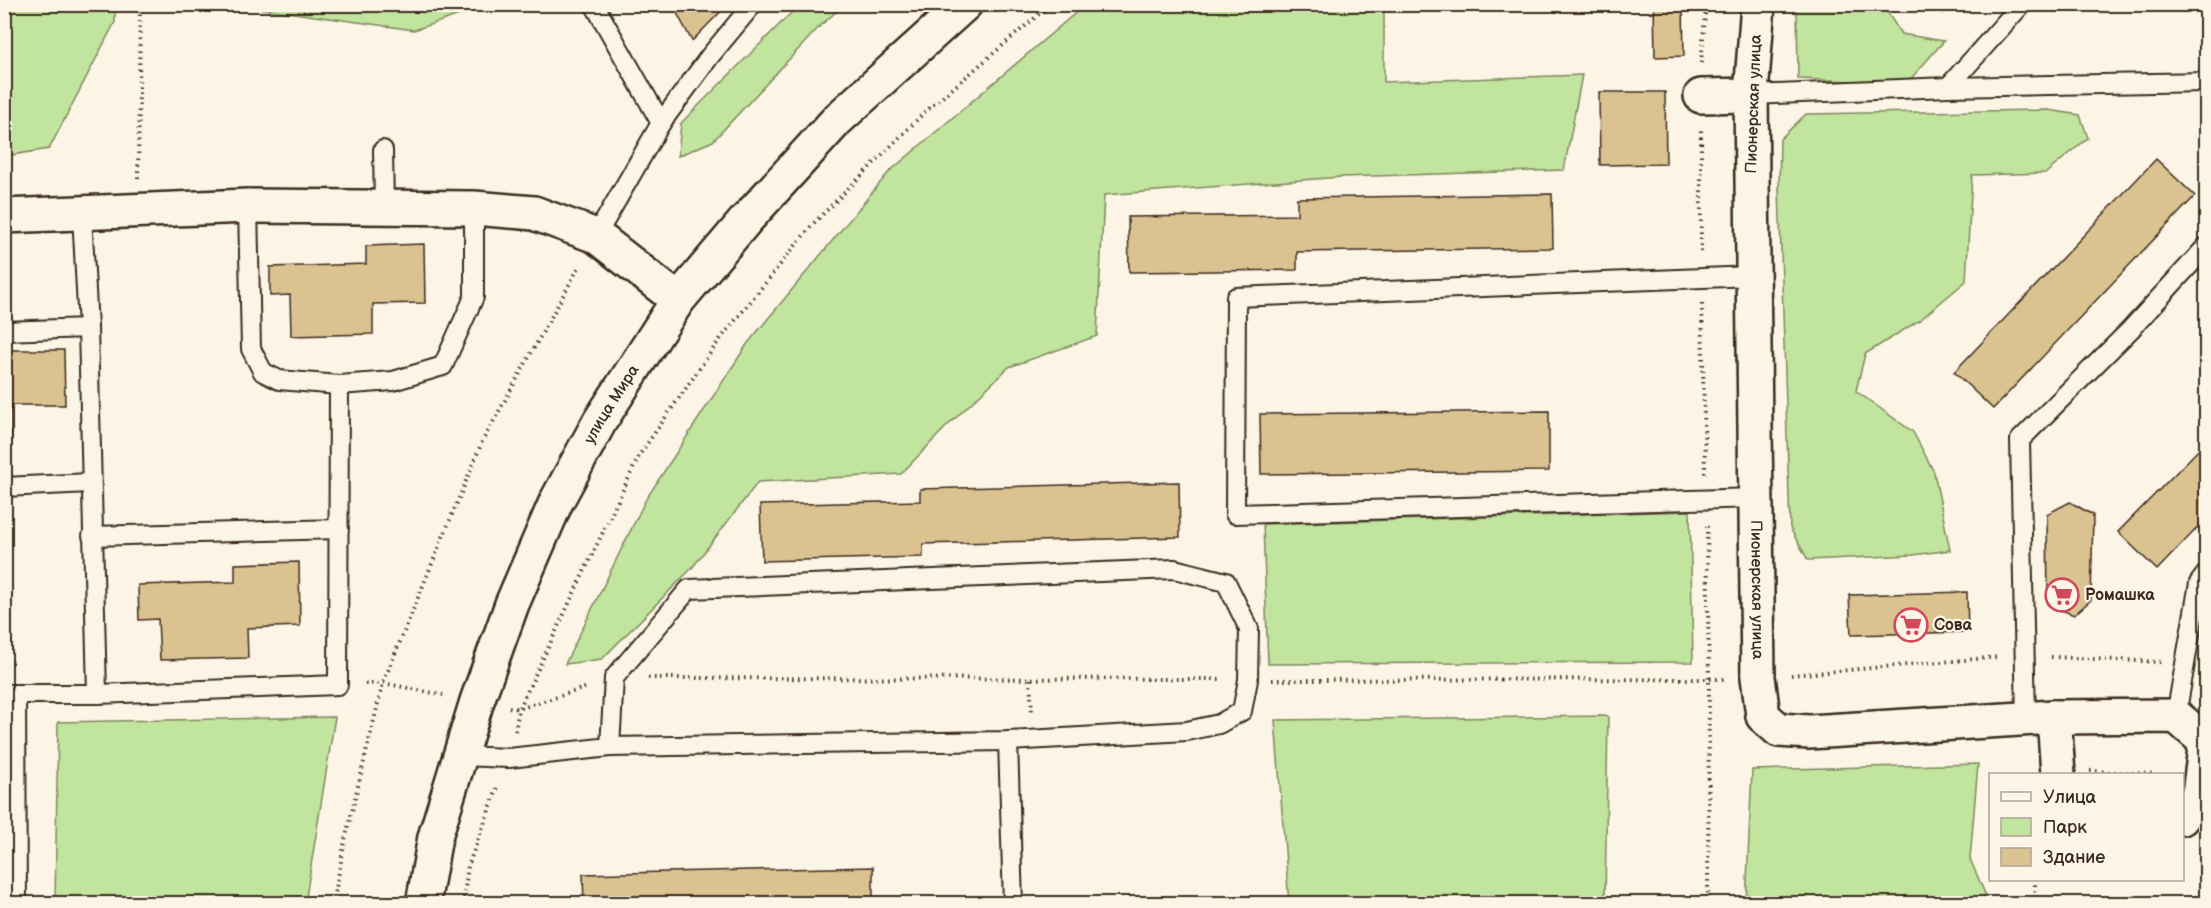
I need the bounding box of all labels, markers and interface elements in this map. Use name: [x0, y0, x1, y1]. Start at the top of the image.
street label: Пионерская улица: [1742, 34, 1766, 174]
street label: улица Мира: [580, 361, 643, 447]
street label: Пионерская улица: [1747, 520, 1767, 660]
supermarket icon: Ромашка: [2044, 577, 2080, 613]
place label: Ромашка: [2085, 586, 2155, 605]
supermarket icon: Сова: [1893, 607, 1929, 643]
place label: Сова: [1934, 616, 1973, 635]
legend: [1989, 773, 2184, 881]
text: Улица: [2043, 787, 2097, 808]
text: Парк: [2043, 817, 2087, 838]
text: Здание: [2043, 847, 2105, 868]

